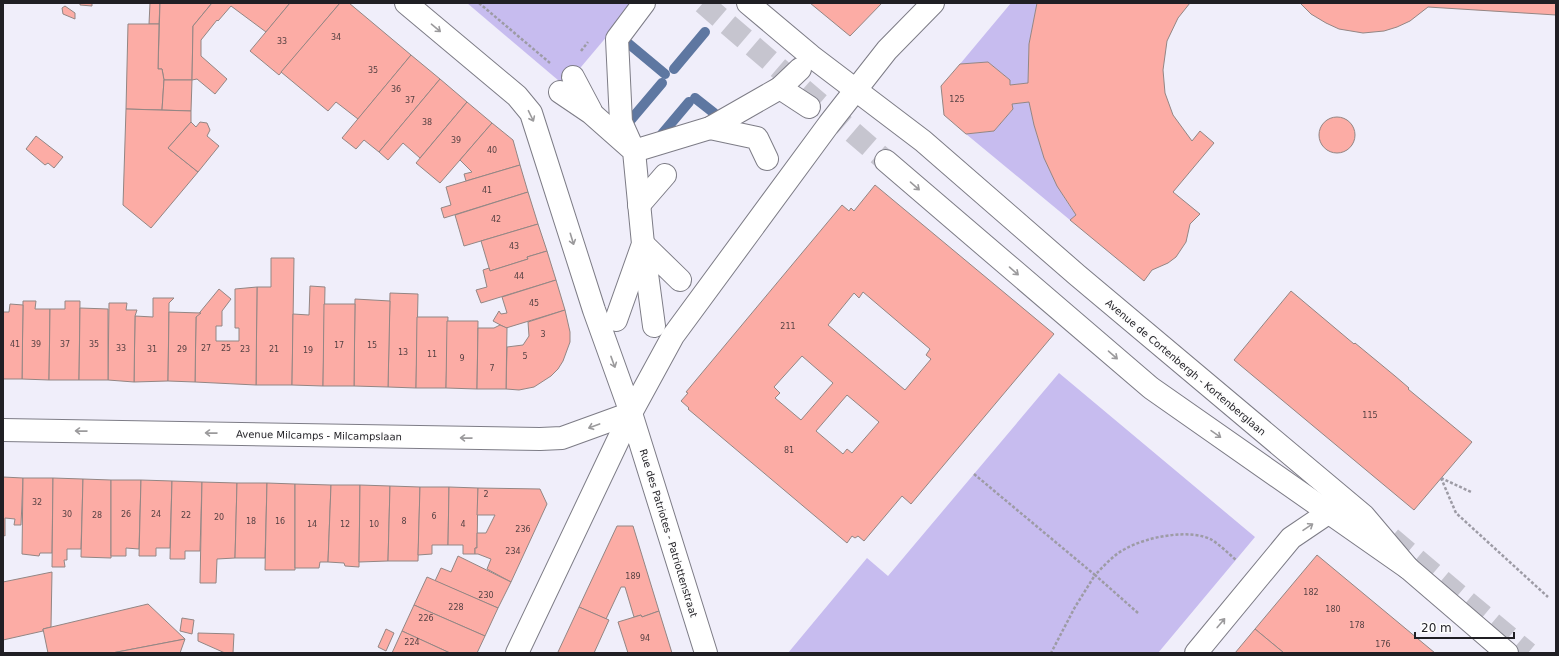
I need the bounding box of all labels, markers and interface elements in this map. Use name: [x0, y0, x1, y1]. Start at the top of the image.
one-way arrow: [431, 24, 442, 33]
house number: 34: [331, 33, 341, 42]
house number: 33: [277, 37, 287, 46]
house number: 35: [368, 66, 378, 75]
house number: 36: [391, 85, 401, 94]
house number: 125: [949, 95, 965, 104]
house number: 37: [405, 96, 415, 105]
one-way arrow: [528, 109, 535, 121]
house number: 38: [422, 118, 432, 127]
house number: 39: [451, 136, 461, 145]
house number: 40: [487, 146, 497, 155]
one-way arrow: [910, 181, 920, 190]
house number: 41: [482, 186, 492, 195]
house number: 42: [491, 215, 501, 224]
one-way arrow: [569, 232, 576, 245]
house number: 43: [509, 242, 519, 251]
one-way arrow: [1009, 266, 1019, 275]
house number: 44: [514, 272, 524, 281]
street label: Avenue de Cortenbergh - Kortenberglaan: [1103, 297, 1268, 438]
house number: 45: [529, 299, 539, 308]
house number: 211: [780, 322, 796, 331]
house number: 3: [540, 330, 546, 339]
house number: 41: [10, 340, 20, 349]
house number: 39: [31, 340, 41, 349]
house number: 37: [60, 340, 70, 349]
house number: 35: [89, 340, 99, 349]
house number: 17: [334, 341, 344, 350]
house number: 15: [367, 341, 377, 350]
house number: 33: [116, 344, 126, 353]
house number: 27: [201, 344, 211, 353]
house number: 25: [221, 344, 231, 353]
house number: 31: [147, 345, 157, 354]
house number: 29: [177, 345, 187, 354]
house number: 23: [240, 345, 250, 354]
house number: 21: [269, 345, 279, 354]
house number: 19: [303, 346, 313, 355]
house number: 13: [398, 348, 408, 357]
house number: 11: [427, 350, 437, 359]
one-way arrow: [1107, 351, 1118, 360]
house number: 5: [522, 352, 528, 361]
house number: 9: [459, 354, 465, 363]
one-way arrow: [609, 356, 617, 368]
house number: 7: [489, 364, 495, 373]
house number: 115: [1362, 411, 1378, 420]
one-way arrow: [588, 423, 601, 430]
one-way arrow: [75, 427, 88, 435]
one-way arrow: [205, 429, 218, 437]
street label: Avenue Milcamps - Milcampslaan: [236, 429, 402, 442]
one-way arrow: [1210, 430, 1221, 438]
one-way arrow: [460, 434, 473, 442]
house number: 81: [784, 446, 794, 455]
street label: Rue des Patriotes - Patriottenstraat: [638, 448, 699, 619]
house number: 2: [483, 490, 489, 499]
house number: 32: [32, 498, 42, 507]
house number: 30: [62, 510, 72, 519]
house number: 26: [121, 510, 131, 519]
house number: 24: [151, 510, 161, 519]
house number: 28: [92, 511, 102, 520]
house number: 22: [181, 511, 191, 520]
house number: 6: [431, 512, 437, 521]
house number: 20: [214, 513, 224, 522]
house number: 18: [246, 517, 256, 526]
house number: 16: [275, 517, 285, 526]
house number: 8: [401, 517, 407, 526]
house number: 14: [307, 520, 317, 529]
house number: 12: [340, 520, 350, 529]
house number: 10: [369, 520, 379, 529]
house number: 4: [460, 520, 466, 529]
one-way arrow: [1302, 523, 1313, 531]
house number: 236: [515, 525, 531, 534]
house number: 234: [505, 547, 521, 556]
house number: 189: [625, 572, 641, 581]
house number: 182: [1303, 588, 1319, 597]
house number: 230: [478, 591, 494, 600]
house number: 228: [448, 603, 464, 612]
house number: 180: [1325, 605, 1341, 614]
house number: 226: [418, 614, 434, 623]
scale bar: [1415, 614, 1514, 640]
one-way arrow: [1216, 618, 1225, 628]
house number: 178: [1349, 621, 1365, 630]
text: 20 m: [1421, 621, 1452, 635]
house number: 94: [640, 634, 650, 643]
house number: 224: [404, 638, 420, 647]
house number: 176: [1375, 640, 1391, 649]

